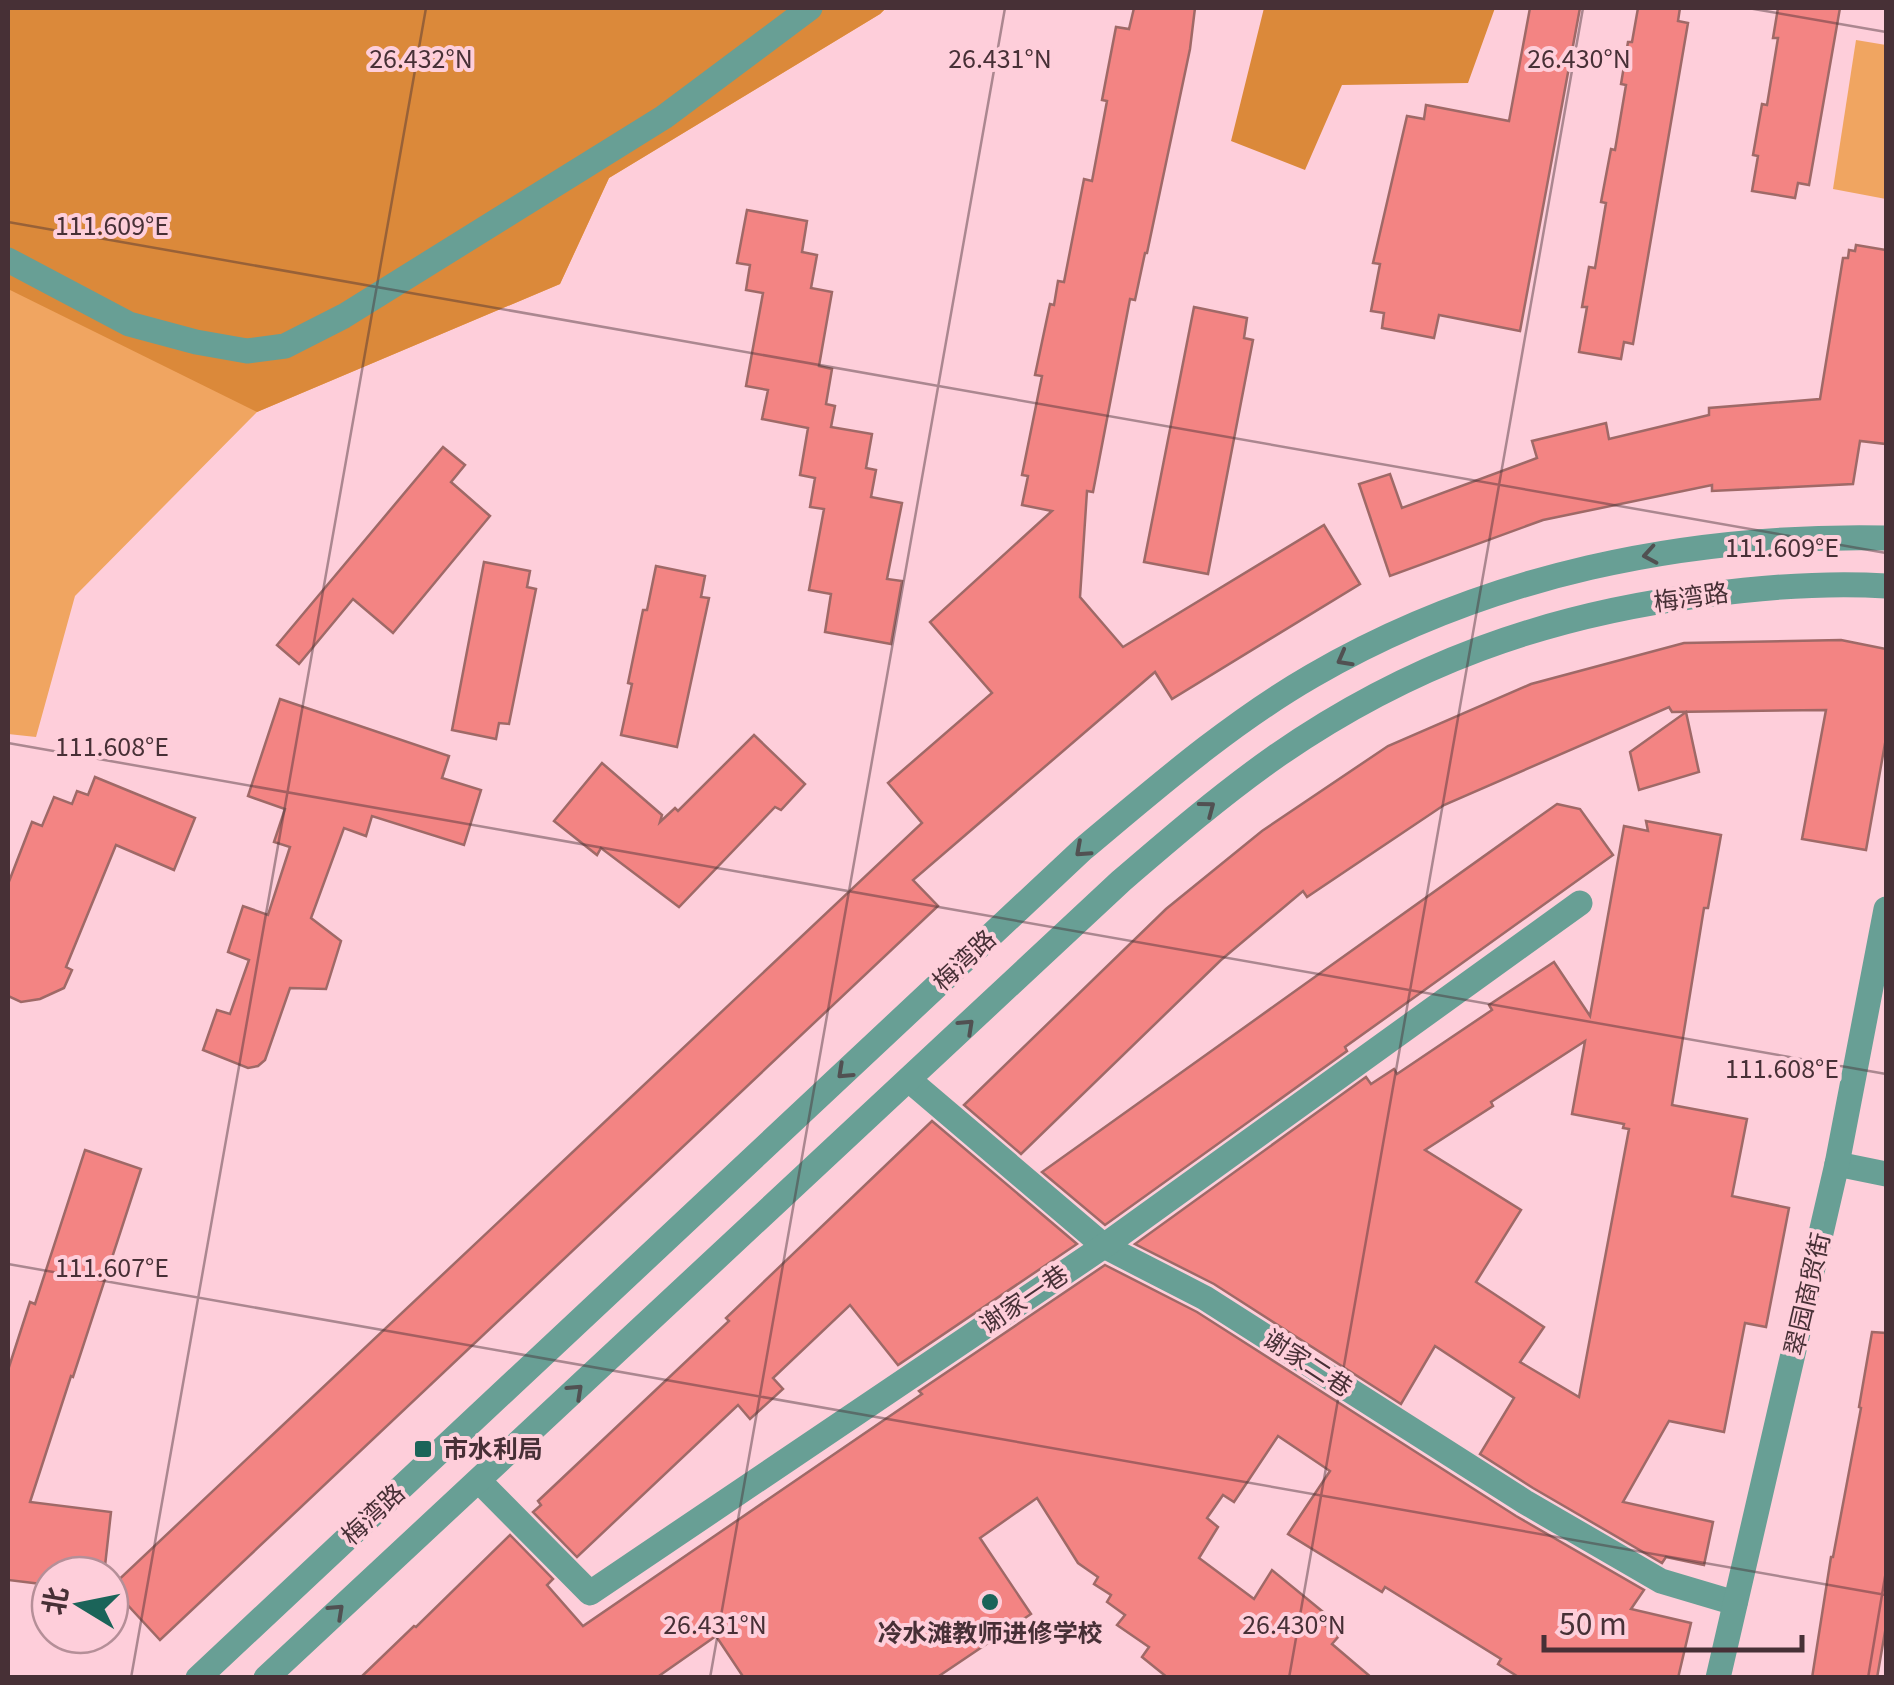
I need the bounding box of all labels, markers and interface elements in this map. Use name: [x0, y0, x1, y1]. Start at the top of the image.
text: 26.432°N: [369, 39, 473, 75]
text: 26.431°N: [948, 39, 1052, 75]
text: 26.430°N: [1527, 39, 1631, 75]
text: 111.609°E: [55, 206, 169, 242]
text: 111.609°E: [1725, 528, 1839, 564]
one-way arrow: [1642, 544, 1658, 565]
street label: 梅湾路: [1651, 572, 1730, 618]
one-way arrow: [1336, 646, 1354, 666]
text: 111.608°E: [55, 727, 169, 763]
one-way arrow: [1197, 802, 1215, 820]
one-way arrow: [1075, 839, 1094, 857]
street label: 梅湾路: [923, 920, 1002, 997]
one-way arrow: [955, 1020, 974, 1038]
text: 111.608°E: [1725, 1049, 1839, 1085]
one-way arrow: [838, 1060, 856, 1078]
street label: 翠园商贸街: [1773, 1229, 1837, 1359]
text: 111.607°E: [55, 1248, 169, 1284]
street label: 谢家一巷: [971, 1254, 1074, 1340]
street label: 谢家二巷: [1257, 1319, 1361, 1404]
one-way arrow: [564, 1385, 583, 1403]
place label: 市水利局: [443, 1429, 543, 1465]
marker: 市水利局: [412, 1438, 434, 1460]
street label: 梅湾路: [332, 1474, 411, 1551]
north arrow: [30, 1555, 130, 1655]
text: 北: [31, 1583, 76, 1618]
scale bar: [1544, 1590, 1802, 1652]
marker: 冷水滩教师进修学校: [979, 1591, 1001, 1613]
text: 50 m: [1559, 1600, 1627, 1644]
one-way arrow: [326, 1605, 344, 1623]
text: 26.431°N: [663, 1605, 767, 1641]
text: 26.430°N: [1242, 1605, 1346, 1641]
place label: 冷水滩教师进修学校: [877, 1613, 1103, 1649]

